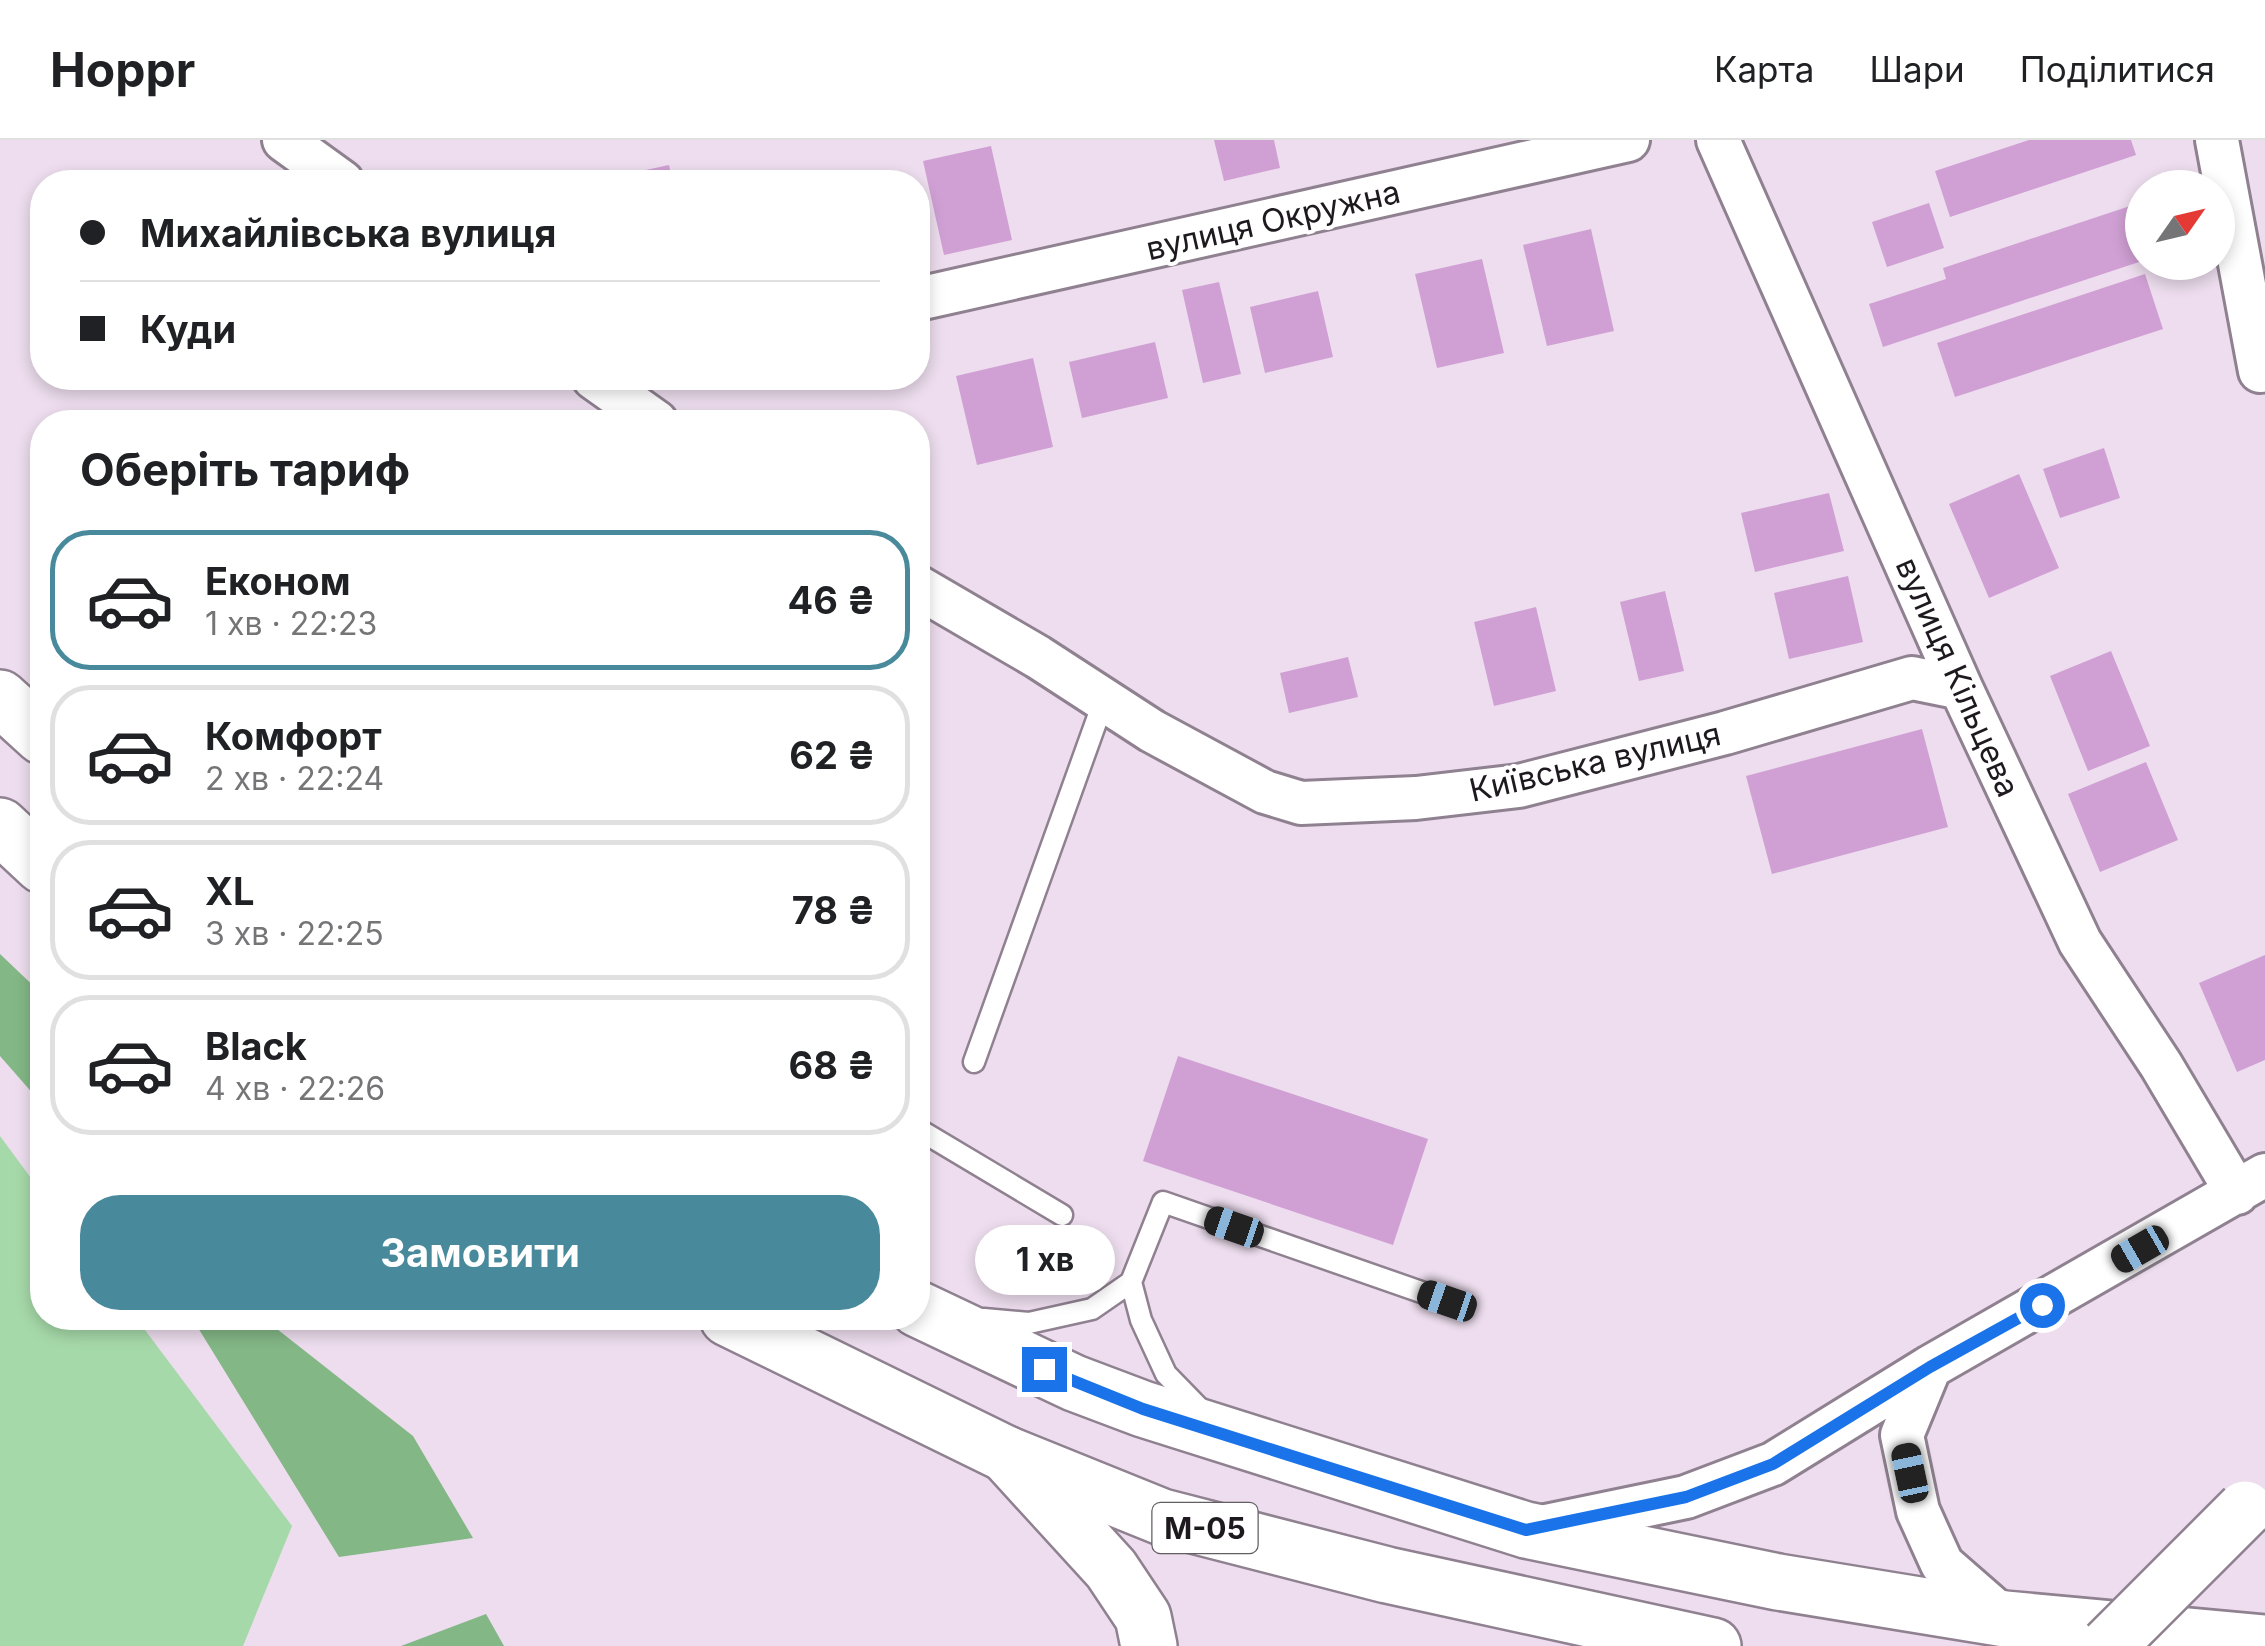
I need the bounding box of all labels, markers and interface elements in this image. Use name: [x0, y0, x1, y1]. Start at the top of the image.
text: Hoppr: [50, 40, 195, 99]
text: Карта: [1714, 48, 1814, 90]
text: Шари: [1869, 48, 1965, 90]
text: Поділитися: [2020, 48, 2215, 90]
north arrow: [2125, 170, 2235, 280]
map controls: [2125, 170, 2235, 280]
street label: вулиця Окружна: [1142, 172, 1404, 268]
text: Михайлівська вулиця: [140, 210, 557, 256]
text: Куди: [140, 306, 236, 352]
text: Оберіть тариф: [80, 442, 410, 497]
street label: вулиця Кільцева: [1888, 551, 2028, 803]
icon: car: [85, 555, 175, 645]
text: Економ: [205, 558, 351, 604]
text: 46 ₴: [788, 577, 875, 623]
text: 1 хв · 22:23: [205, 604, 377, 643]
icon: car: [85, 710, 175, 800]
text: Комфорт: [205, 713, 382, 759]
street label: Київська вулиця: [1466, 714, 1724, 810]
text: 62 ₴: [789, 732, 875, 778]
text: 2 хв · 22:24: [205, 759, 384, 798]
icon: car: [85, 865, 175, 955]
text: XL: [205, 868, 255, 914]
text: 78 ₴: [792, 887, 875, 933]
text: 3 хв · 22:25: [205, 914, 384, 953]
icon: car: [85, 1020, 175, 1110]
text: Black: [205, 1023, 307, 1069]
text: 68 ₴: [789, 1042, 875, 1088]
text: 4 хв · 22:26: [205, 1069, 385, 1108]
button: Замовити: [80, 1195, 880, 1310]
car: [1201, 1203, 1267, 1251]
car: [2107, 1221, 2173, 1277]
callout: 1 хв: [974, 1224, 1114, 1294]
text: 1 хв: [1016, 1240, 1074, 1279]
car: [1414, 1277, 1480, 1325]
route start: [2020, 1283, 2065, 1328]
route end: [1022, 1347, 1067, 1392]
car: [1889, 1441, 1931, 1505]
road number: М-05: [1152, 1503, 1258, 1553]

